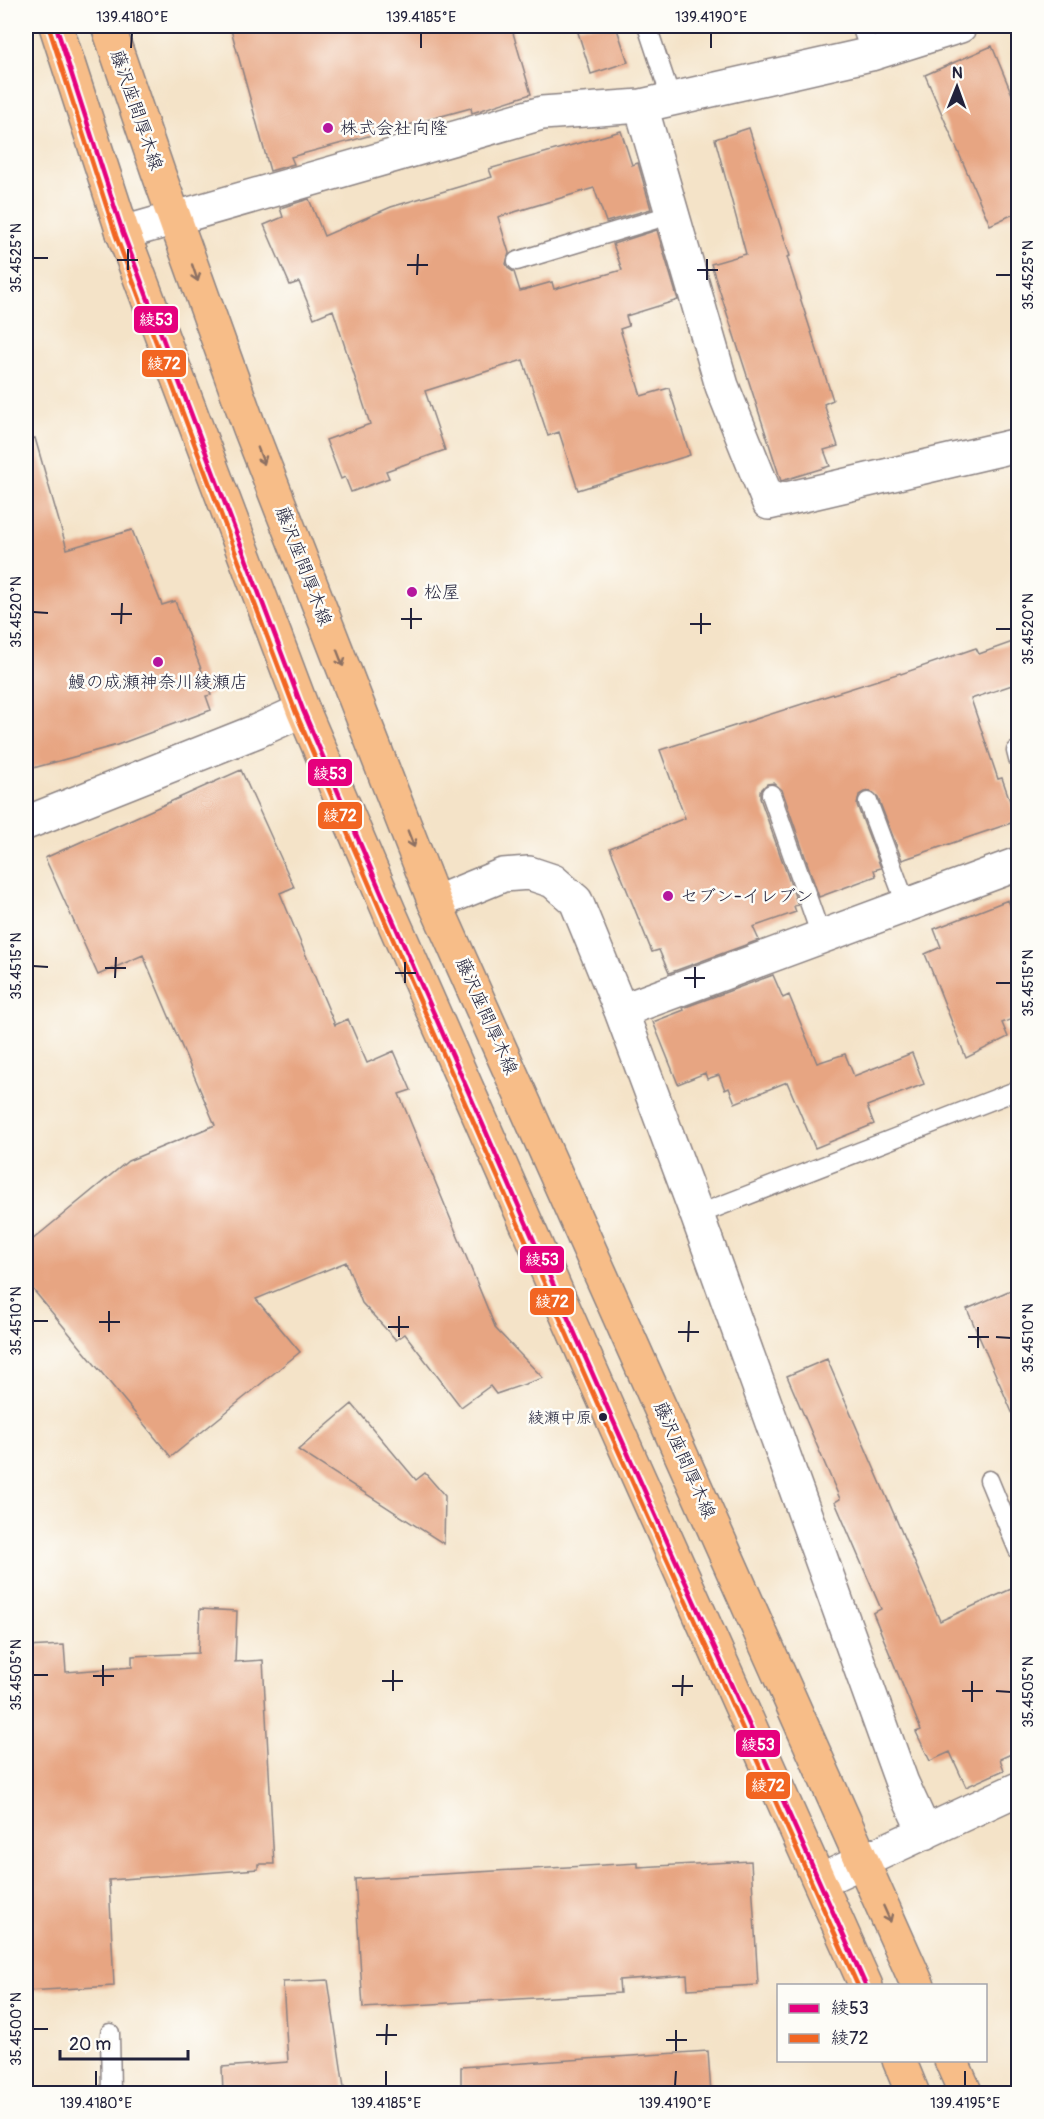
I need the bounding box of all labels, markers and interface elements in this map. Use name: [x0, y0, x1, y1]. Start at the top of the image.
text: 139.4180°E: [96, 8, 168, 27]
text: 139.4185°E: [386, 8, 456, 27]
text: 139.4190°E: [675, 8, 747, 27]
street label: 藤沢座間厚木線: [105, 47, 168, 173]
north arrow: [927, 57, 987, 117]
text: N: [952, 63, 963, 83]
place label: 株式会社向隆: [340, 117, 448, 140]
marker: 株式会社向隆: [321, 121, 335, 135]
text: 35.4525°N: [7, 223, 26, 293]
text: 35.4525°N: [1019, 240, 1038, 310]
one-way arrow: [191, 263, 202, 282]
line badge: 綾53: [133, 305, 179, 334]
text: 綾53: [139, 310, 173, 330]
line badge: 綾72: [141, 349, 187, 378]
text: 綾72: [147, 354, 181, 374]
one-way arrow: [256, 447, 267, 465]
street label: 藤沢座間厚木線: [270, 503, 337, 629]
text: 35.4520°N: [7, 576, 26, 648]
place label: 松屋: [424, 581, 460, 604]
marker: 松屋: [405, 585, 419, 599]
text: 35.4520°N: [1019, 593, 1038, 665]
one-way arrow: [335, 648, 346, 666]
marker: 鰻の成瀬神奈川綾瀬店: [151, 655, 165, 669]
place label: 鰻の成瀬神奈川綾瀬店: [68, 671, 248, 694]
line badge: 綾53: [307, 758, 353, 787]
text: 綾53: [313, 764, 347, 784]
line badge: 綾72: [317, 801, 363, 830]
text: 綾72: [323, 806, 357, 826]
one-way arrow: [406, 830, 417, 848]
place label: セブン-イレブン: [680, 885, 814, 908]
marker: セブン-イレブン: [661, 889, 675, 903]
text: 35.4515°N: [7, 932, 26, 1000]
text: 35.4515°N: [1019, 949, 1038, 1017]
street label: 藤沢座間厚木線: [450, 954, 523, 1078]
line badge: 綾53: [519, 1245, 565, 1274]
text: 綾53: [525, 1250, 559, 1270]
text: 35.4510°N: [7, 1286, 26, 1356]
line badge: 綾72: [529, 1287, 575, 1316]
text: 綾72: [535, 1292, 569, 1312]
text: 35.4510°N: [1019, 1303, 1038, 1373]
street label: 藤沢座間厚木線: [648, 1398, 721, 1522]
place label: 綾瀬中原: [528, 1408, 592, 1428]
marker: 綾瀬中原: [597, 1411, 609, 1423]
text: 35.4505°N: [7, 1639, 26, 1711]
text: 35.4505°N: [1019, 1656, 1038, 1728]
line badge: 綾53: [735, 1729, 781, 1758]
text: 綾53: [741, 1735, 775, 1755]
line badge: 綾72: [745, 1771, 791, 1800]
text: 綾72: [751, 1776, 785, 1796]
one-way arrow: [881, 1905, 893, 1923]
legend: [777, 1984, 987, 2062]
text: 35.4500°N: [7, 1992, 26, 2066]
text: 綾53: [831, 1997, 869, 2020]
scale bar: [60, 2023, 188, 2061]
text: 綾72: [831, 2027, 869, 2050]
text: 20 m: [69, 2033, 111, 2056]
text: 139.4180°E: [60, 2094, 132, 2113]
text: 139.4185°E: [351, 2094, 421, 2113]
text: 139.4190°E: [639, 2094, 711, 2113]
text: 139.4195°E: [930, 2094, 1000, 2113]

